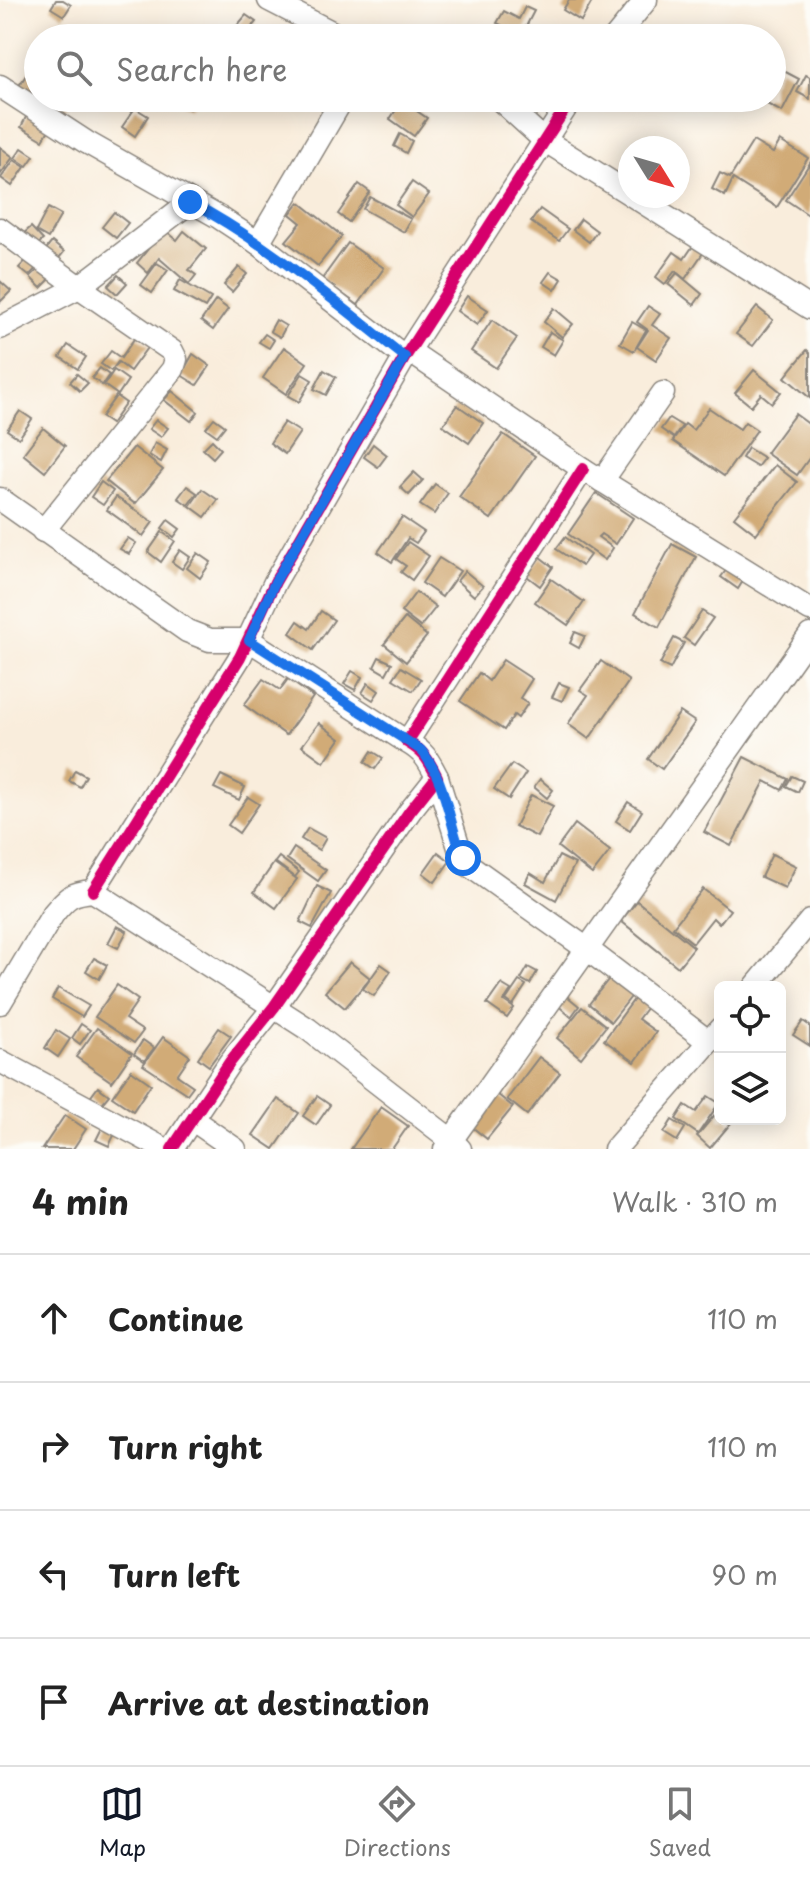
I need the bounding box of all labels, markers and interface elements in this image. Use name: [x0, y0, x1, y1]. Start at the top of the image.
search box: [24, 24, 786, 112]
icon: search: [52, 46, 96, 90]
text: Search here: [116, 46, 288, 91]
north arrow: [618, 136, 690, 208]
route end: [172, 184, 208, 220]
route start: [445, 840, 481, 876]
map controls: [714, 981, 786, 1125]
button: locate: [714, 981, 786, 1053]
button: layers: [714, 1053, 786, 1125]
text: 4 min: [32, 1175, 129, 1227]
text: Walk · 310 m: [612, 1182, 778, 1221]
icon: ahead: [32, 1296, 76, 1340]
text: Continue: [108, 1296, 243, 1341]
text: 110 m: [707, 1299, 778, 1338]
icon: right: [32, 1424, 76, 1468]
text: Turn right: [108, 1424, 263, 1469]
text: 110 m: [707, 1427, 778, 1466]
icon: left: [32, 1552, 76, 1596]
text: Turn left: [108, 1552, 240, 1597]
text: 90 m: [711, 1555, 778, 1594]
icon: arrive: [32, 1680, 76, 1724]
text: Arrive at destination: [108, 1680, 430, 1725]
tab: Map: [99, 1782, 146, 1863]
tab: Directions: [344, 1782, 451, 1863]
tab: Saved: [649, 1782, 711, 1863]

